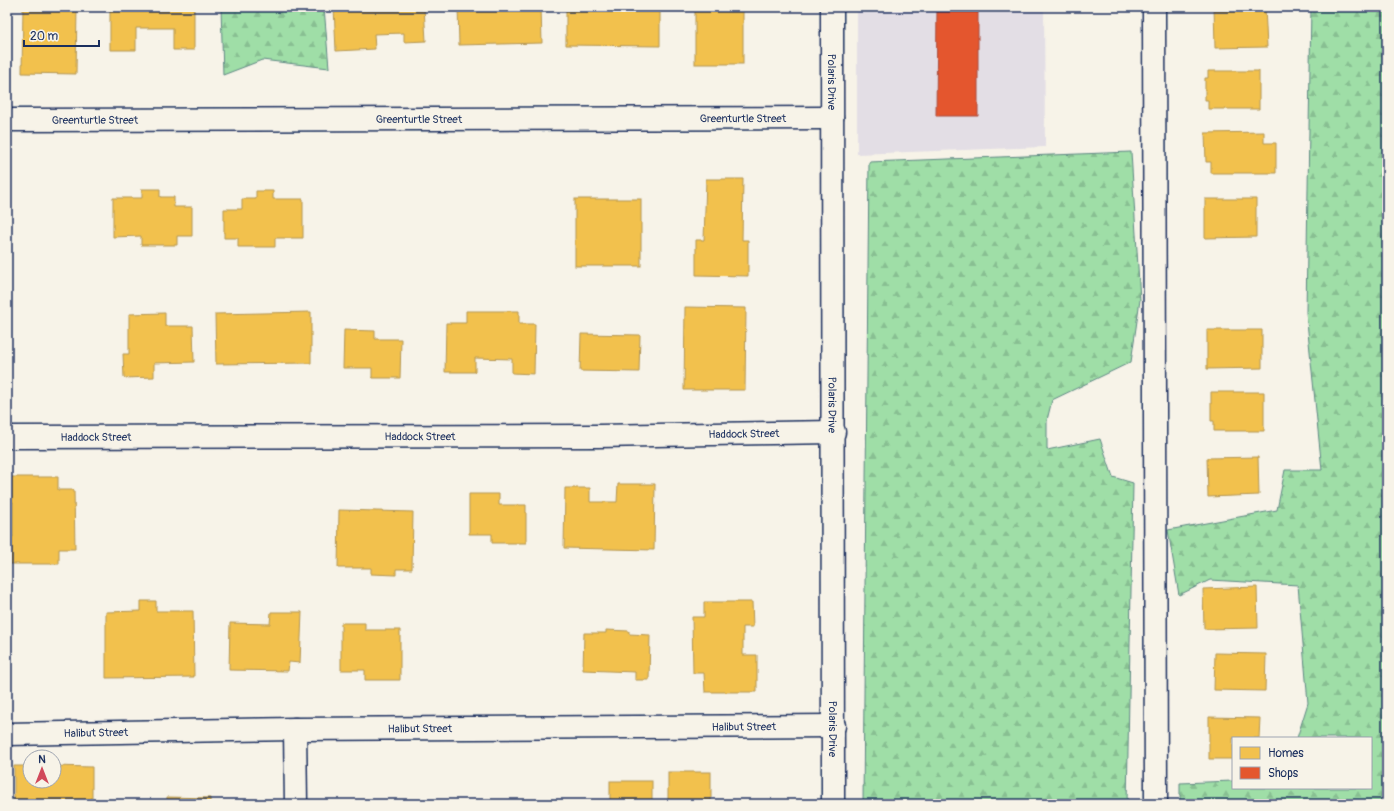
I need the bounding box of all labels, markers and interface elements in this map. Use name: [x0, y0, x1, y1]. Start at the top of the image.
scale bar: [24, 22, 99, 48]
text: 20 m: [30, 29, 59, 44]
street label: Polaris Drive: [825, 54, 838, 111]
street label: Greenturtle Street: [700, 112, 787, 125]
street label: Greenturtle Street: [376, 113, 463, 126]
street label: Greenturtle Street: [52, 114, 139, 127]
street label: Polaris Drive: [825, 377, 839, 434]
street label: Haddock Street: [708, 427, 780, 441]
street label: Haddock Street: [384, 430, 456, 443]
street label: Haddock Street: [60, 431, 132, 444]
street label: Polaris Drive: [826, 701, 839, 758]
street label: Halibut Street: [712, 720, 777, 734]
street label: Halibut Street: [388, 722, 453, 735]
street label: Halibut Street: [64, 726, 129, 740]
legend: [1232, 737, 1372, 789]
text: Homes: [1268, 746, 1304, 761]
north arrow: [22, 749, 62, 789]
text: N: [38, 753, 46, 766]
text: Shops: [1268, 766, 1299, 781]

